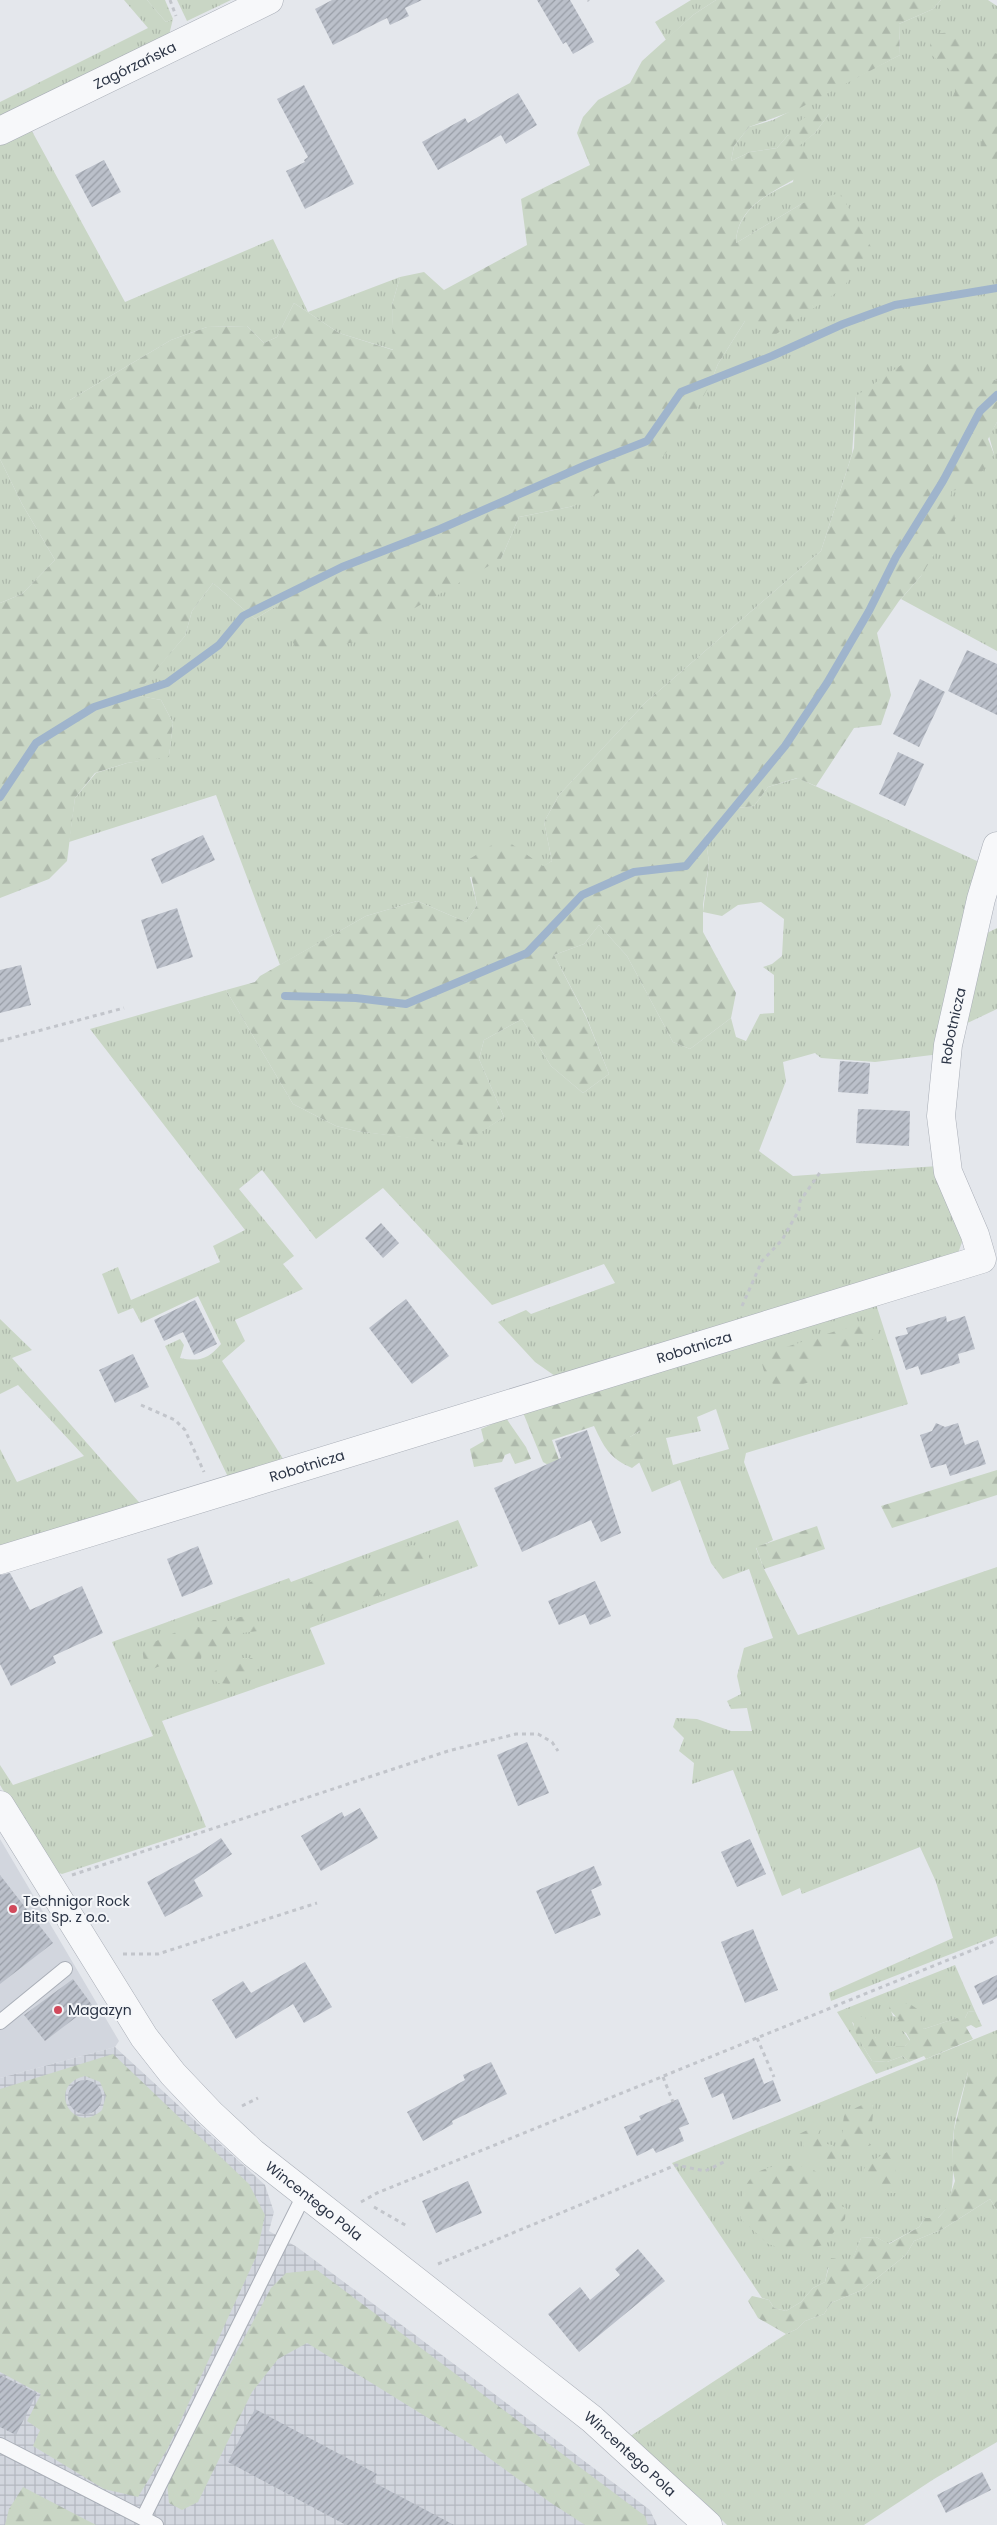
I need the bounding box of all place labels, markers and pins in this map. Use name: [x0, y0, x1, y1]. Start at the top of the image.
place label: Technigor Rock Bits Sp. z o.o.: [23, 1891, 130, 1927]
marker: Technigor Rock Bits Sp. z o.o.: [7, 1903, 19, 1915]
place label: Magazyn: [68, 2000, 132, 2020]
marker: Magazyn: [52, 2004, 64, 2016]

